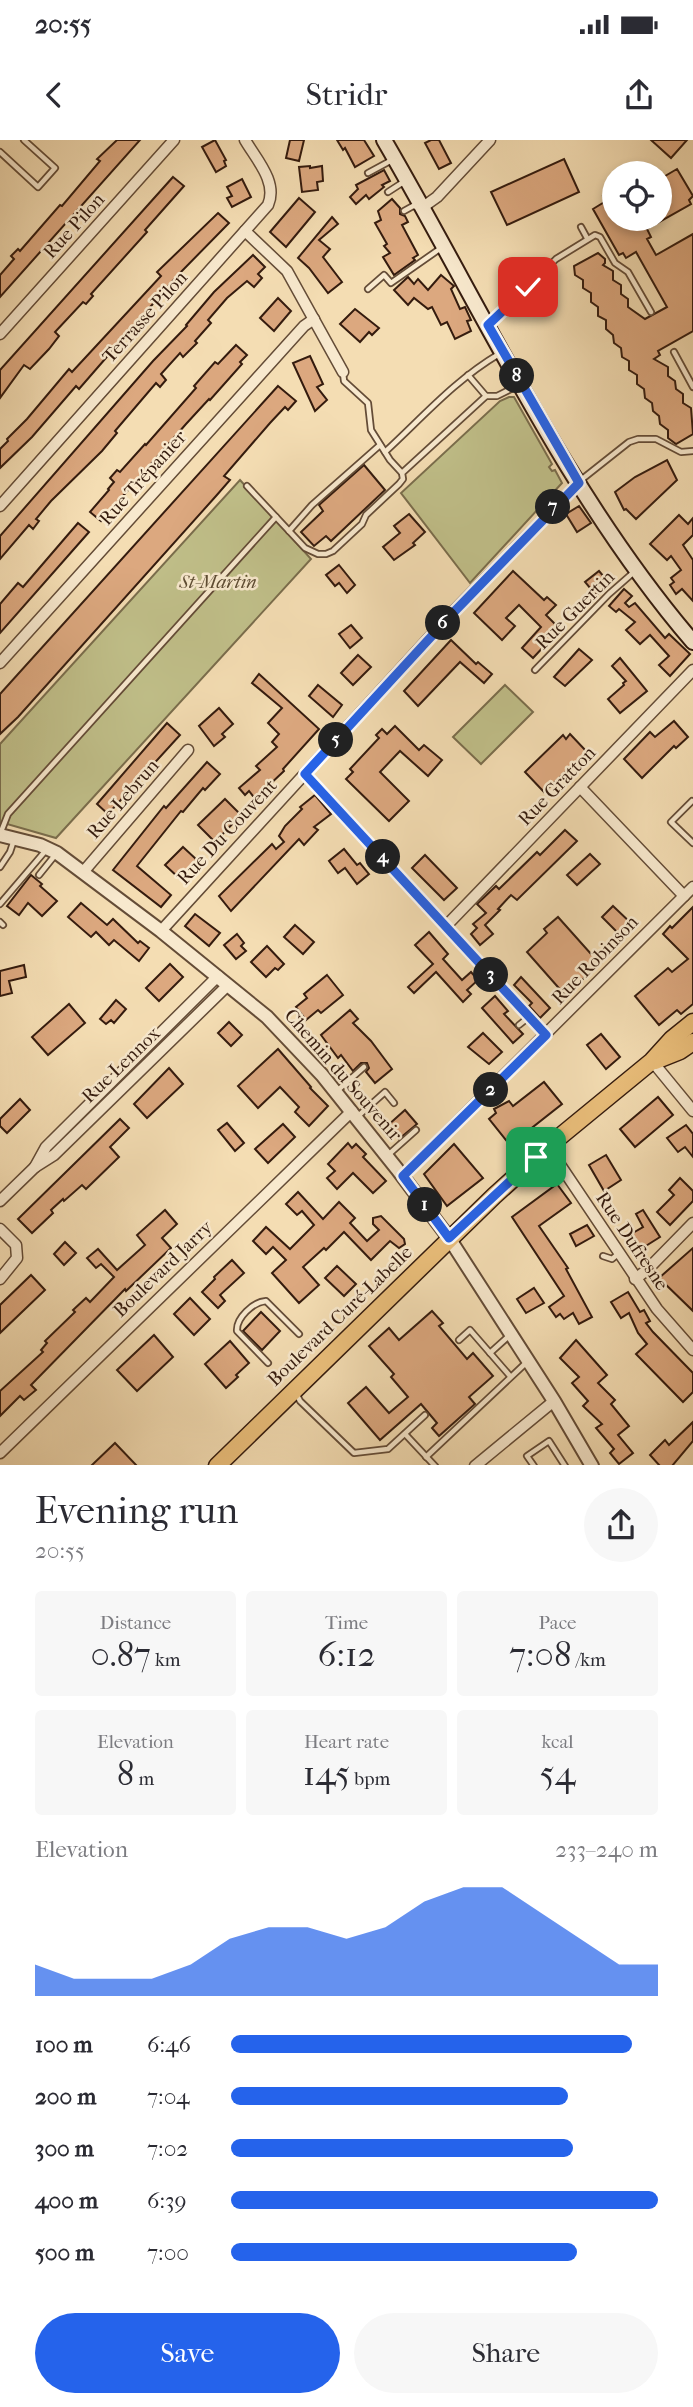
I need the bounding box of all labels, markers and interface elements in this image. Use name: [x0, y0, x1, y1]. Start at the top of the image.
text: 20:55: [35, 9, 91, 40]
icon: back: [35, 76, 73, 114]
text: Stridr: [306, 76, 387, 113]
icon: share: [620, 76, 658, 114]
map controls: [602, 161, 672, 231]
button: locate: [602, 161, 672, 231]
street label: Rue Pilon: [39, 189, 109, 263]
pin: [498, 257, 558, 317]
street label: Terrasse Pilon: [98, 267, 192, 367]
icon: check: [509, 268, 547, 306]
pin: 8: [500, 358, 534, 394]
text: 8: [512, 364, 521, 386]
street label: Rue Trépanier: [95, 426, 192, 530]
pin: 7: [536, 490, 570, 524]
text: 7: [548, 495, 557, 517]
street label: Rue Guertin: [531, 566, 619, 654]
park label: St-Martin: [178, 571, 257, 593]
pin: 6: [426, 606, 460, 640]
text: 6: [437, 611, 448, 633]
pin: 5: [318, 722, 354, 758]
text: 5: [331, 728, 340, 750]
street label: Rue Gratton: [514, 742, 600, 830]
street label: Rue Lebrun: [82, 755, 164, 843]
street label: Rue Du Couvent: [173, 775, 282, 889]
pin: 4: [366, 840, 400, 874]
text: 4: [377, 845, 388, 867]
street label: Rue Robinson: [547, 911, 643, 1009]
pin: 3: [474, 958, 508, 992]
text: 3: [487, 963, 494, 985]
street label: Chemin du Souvenir: [280, 1005, 407, 1146]
street label: Rue Lennox: [78, 1022, 165, 1108]
pin: 2: [474, 1072, 508, 1108]
text: 2: [486, 1078, 495, 1100]
pin: [506, 1127, 566, 1187]
icon: arrive: [517, 1138, 555, 1176]
pin: 1: [408, 1188, 442, 1222]
street label: Rue Dufresne: [591, 1188, 673, 1294]
text: 1: [421, 1193, 428, 1215]
street label: Boulevard Jarry: [109, 1216, 218, 1322]
street label: Boulevard Curé-Labelle: [263, 1241, 417, 1391]
text: Evening run: [35, 1488, 238, 1533]
button: share: [584, 1488, 658, 1562]
text: 20:55: [35, 1537, 85, 1564]
text: Distance: [100, 1612, 171, 1634]
text: Time: [325, 1612, 368, 1634]
text: Pace: [539, 1612, 576, 1634]
text: 0.87: [90, 1634, 151, 1675]
text: 6:12: [318, 1634, 375, 1675]
text: 7:08: [509, 1634, 571, 1675]
text: km: [151, 1649, 181, 1671]
text: /km: [571, 1649, 606, 1671]
text: Elevation: [97, 1731, 174, 1753]
text: Heart rate: [304, 1731, 389, 1753]
text: kcal: [542, 1731, 573, 1753]
text: 8: [117, 1753, 134, 1794]
text: 145: [303, 1753, 350, 1794]
text: 54: [540, 1753, 575, 1794]
text: m: [134, 1768, 154, 1790]
text: bpm: [350, 1768, 390, 1790]
text: Elevation: [35, 1836, 128, 1863]
text: 233–240 m: [555, 1836, 658, 1863]
text: 100 m: [35, 2031, 93, 2058]
text: 6:46: [147, 2031, 191, 2058]
text: 200 m: [35, 2083, 96, 2110]
text: 7:04: [147, 2083, 190, 2110]
text: 300 m: [35, 2135, 94, 2162]
text: 7:02: [147, 2135, 188, 2162]
text: 400 m: [35, 2187, 98, 2214]
text: 6:39: [147, 2187, 187, 2214]
text: 500 m: [35, 2239, 94, 2266]
text: 7:00: [147, 2239, 189, 2266]
button: Save: [35, 2313, 340, 2393]
button: Share: [354, 2313, 658, 2393]

